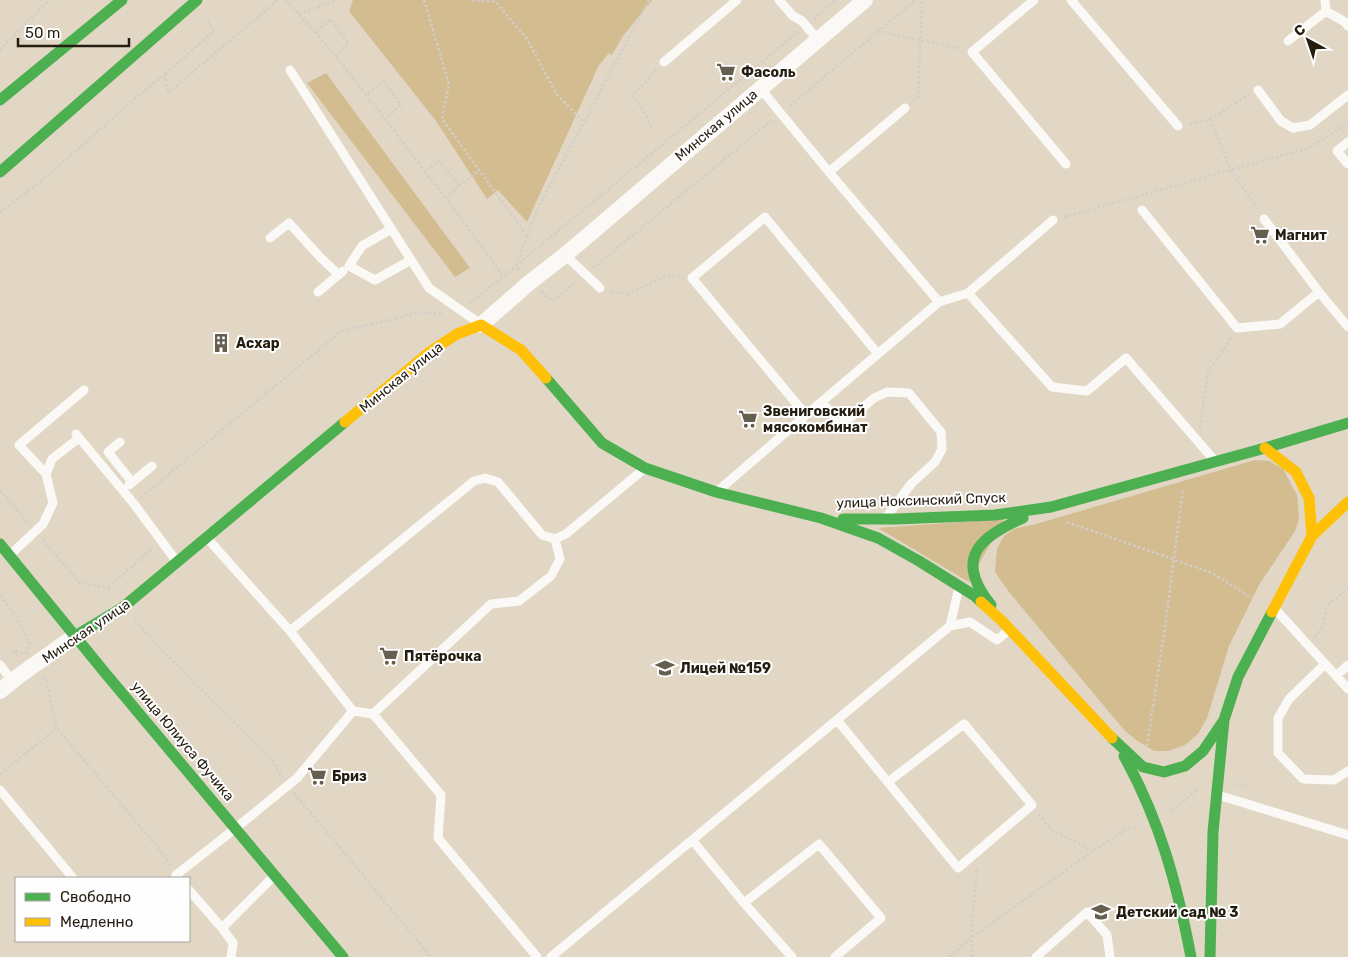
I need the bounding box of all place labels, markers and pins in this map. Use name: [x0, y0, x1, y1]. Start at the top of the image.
supermarket icon: Фасоль: [715, 61, 737, 83]
place label: Фасоль: [741, 64, 796, 81]
supermarket icon: Магнит: [1249, 224, 1271, 246]
place label: Магнит: [1275, 227, 1327, 244]
building icon: Асхар: [210, 332, 232, 354]
place label: Асхар: [236, 335, 280, 352]
place label: Звениговский мясокомбинат: [763, 403, 868, 436]
supermarket icon: Звениговский мясокомбинат: [737, 408, 759, 430]
supermarket icon: Пятёрочка: [378, 645, 400, 667]
place label: Пятёрочка: [404, 648, 481, 665]
school or university icon: Лицей №159: [654, 657, 676, 679]
place label: Лицей №159: [680, 660, 771, 677]
supermarket icon: Бриз: [306, 765, 328, 787]
place label: Бриз: [332, 768, 367, 785]
school or university icon: Детский сад № 3: [1090, 901, 1112, 923]
place label: Детский сад № 3: [1116, 904, 1239, 921]

